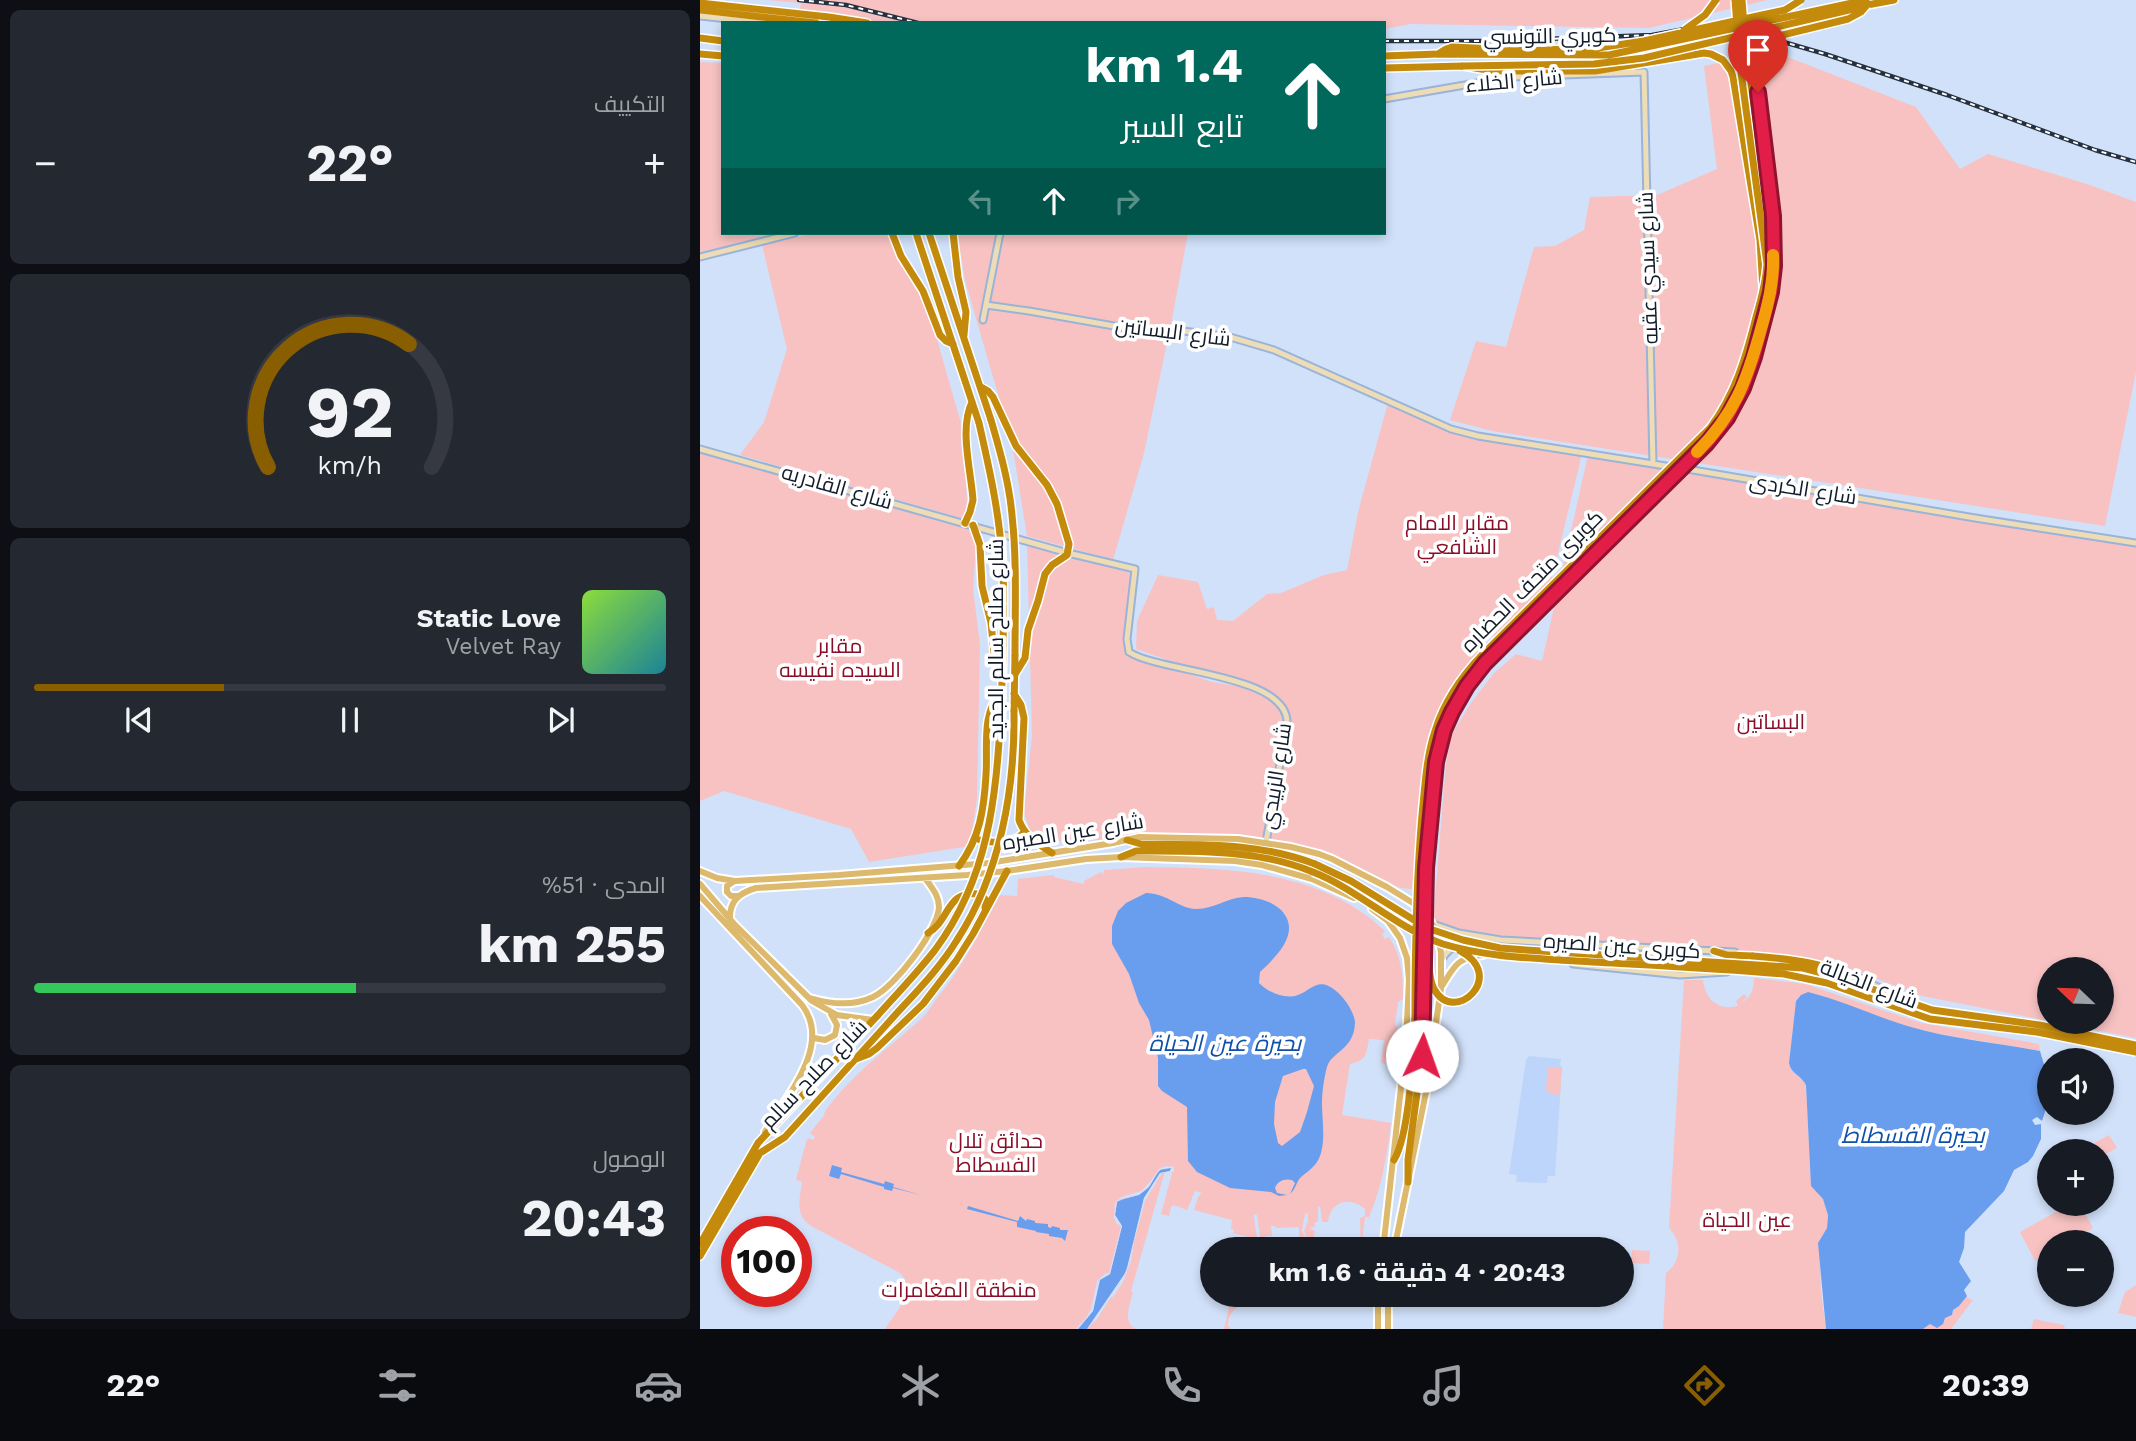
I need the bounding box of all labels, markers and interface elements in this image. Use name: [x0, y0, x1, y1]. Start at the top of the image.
pin: [1728, 20, 1788, 92]
street label: كوبري التونسي: [1483, 22, 1617, 53]
icon: arrive: [1739, 31, 1777, 69]
text: 1.4 km: [1086, 36, 1243, 94]
icon: ahead: [1267, 49, 1358, 140]
street label: شارع الخلاء: [1464, 64, 1564, 99]
text: التكييف: [594, 91, 666, 118]
text: تابع السير: [1121, 107, 1243, 145]
text: 22°: [306, 133, 394, 194]
text: −: [34, 141, 57, 185]
text: +: [643, 141, 666, 185]
icon: left: [962, 182, 1000, 220]
icon: ahead: [1035, 182, 1073, 220]
icon: right: [1108, 182, 1146, 220]
street label: شارع سيدي عقبه: [1632, 191, 1667, 345]
street label: شارع البساتين: [1114, 312, 1232, 353]
text: 92: [306, 369, 394, 455]
text: km/h: [318, 450, 382, 479]
street label: شارع القادريه: [778, 459, 895, 516]
street label: شارع الكردى: [1747, 468, 1859, 511]
street label: كوبرى متحف الحضاره: [1455, 504, 1609, 658]
park label: مقابر الامام الشافعي: [1405, 510, 1509, 563]
street label: شارع صلاح سالم الجديد: [983, 539, 1010, 740]
text: Static Love: [417, 603, 561, 633]
text: Velvet Ray: [445, 633, 561, 660]
park label: مقابر السيده نفيسه: [779, 633, 901, 682]
icon: previous: [120, 701, 158, 739]
icon: pause: [331, 701, 369, 739]
icon: next: [542, 701, 580, 739]
park label: البساتين: [1737, 709, 1805, 735]
street label: شارع الزبيدي: [1255, 721, 1300, 832]
street label: شارع عين الصيره: [1001, 808, 1145, 857]
text: المدى · 51%: [542, 872, 666, 899]
text: 255 km: [478, 914, 666, 975]
street label: كوبرى عين الصيره: [1542, 928, 1702, 964]
street label: شارع الخيالة: [1816, 954, 1921, 1015]
north arrow: [2037, 957, 2114, 1034]
map controls: [2037, 957, 2114, 1307]
street label: شارع صلاح سالم: [755, 1014, 873, 1135]
position arrow: [1385, 1019, 1459, 1093]
water label: بحيرة عين الحياة: [1149, 1030, 1303, 1057]
button: sound: [2037, 1048, 2114, 1125]
water label: بحيرة الفسطاط: [1841, 1122, 1987, 1149]
park label: حدائق تلال الفسطاط: [949, 1128, 1043, 1177]
button: +: [2037, 1139, 2114, 1216]
text: الوصول: [593, 1146, 666, 1173]
text: 20:43: [521, 1188, 666, 1249]
park label: عين الحياة: [1702, 1207, 1792, 1233]
speed limit sign: 100: [721, 1216, 812, 1307]
button: −: [2037, 1230, 2114, 1307]
text: 20:43 · 4 دقيقة · 1.6 km: [1269, 1257, 1565, 1287]
park label: منطقة المغامرات: [881, 1277, 1037, 1302]
icon: filters: [373, 1361, 422, 1410]
icon: car: [634, 1361, 683, 1410]
icon: climate: [896, 1361, 945, 1410]
icon: phone: [1157, 1361, 1206, 1410]
icon: music: [1419, 1361, 1468, 1410]
icon: directions: [1680, 1361, 1729, 1410]
text: 22°: [106, 1366, 160, 1404]
text: 20:39: [1942, 1366, 2030, 1404]

